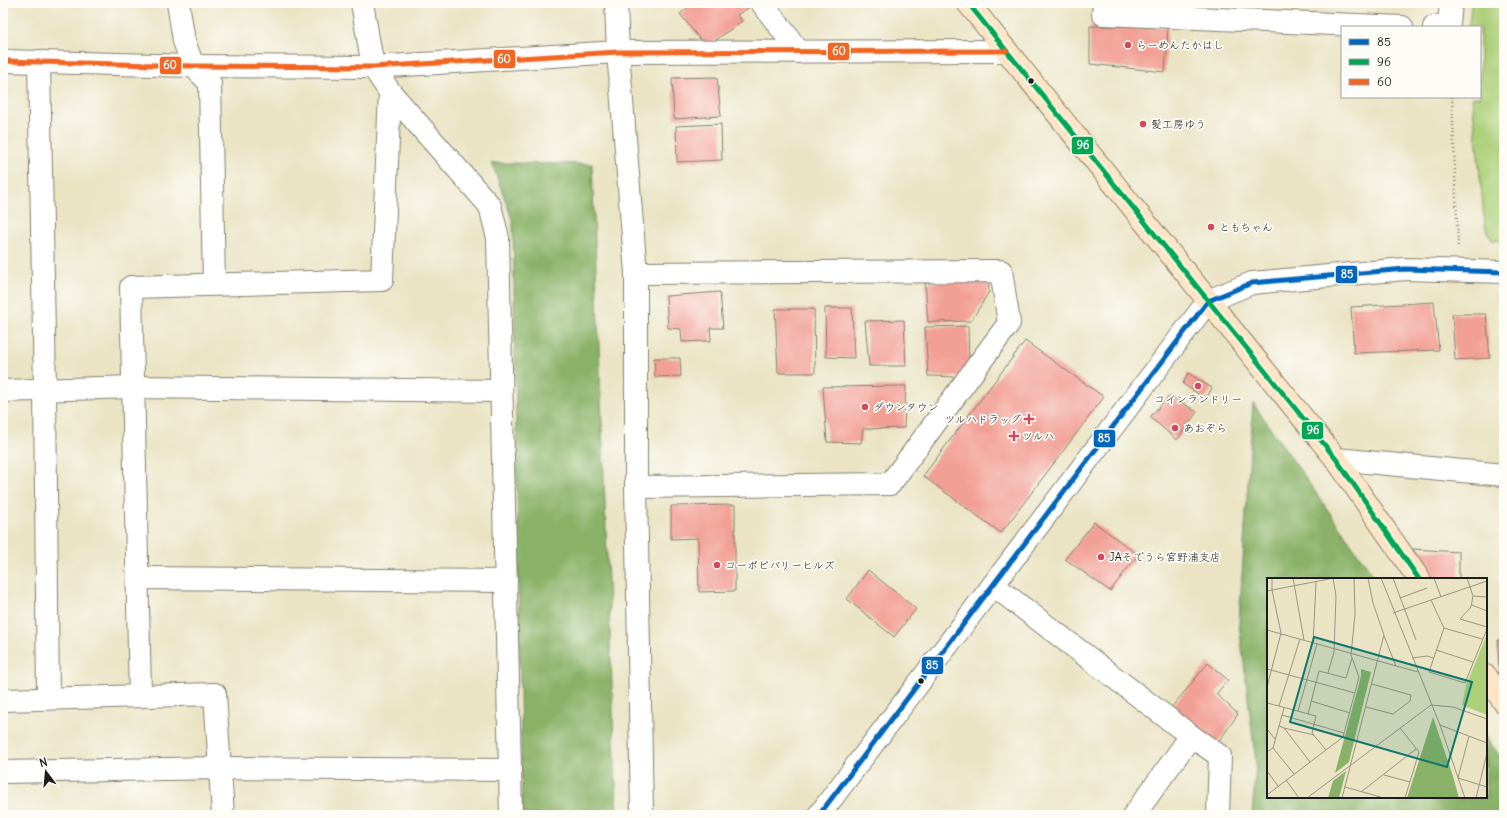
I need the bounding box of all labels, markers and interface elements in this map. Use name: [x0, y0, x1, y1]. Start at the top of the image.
legend: [1341, 26, 1481, 98]
text: 85: [1377, 34, 1391, 49]
place label: らーめんたかはし: [1136, 38, 1224, 52]
marker: らーめんたかはし: [1123, 40, 1133, 50]
line badge: 60: [827, 42, 850, 61]
text: 60: [832, 44, 846, 58]
line badge: 60: [493, 49, 516, 69]
text: 60: [497, 52, 511, 66]
text: 96: [1377, 54, 1391, 69]
line badge: 60: [159, 56, 182, 75]
text: 60: [163, 58, 177, 72]
text: 60: [1377, 74, 1392, 89]
unlabelled marker: [1026, 76, 1036, 86]
place label: 髪工房ゆう: [1151, 117, 1206, 131]
marker: 髪工房ゆう: [1138, 119, 1148, 129]
line badge: 96: [1071, 136, 1094, 155]
text: 96: [1077, 138, 1089, 152]
place label: ともちゃん: [1219, 220, 1273, 234]
marker: ともちゃん: [1206, 222, 1216, 232]
line badge: 85: [1335, 265, 1358, 284]
text: 85: [1341, 267, 1353, 281]
marker: コインランドリー: [1193, 381, 1203, 391]
place label: コインランドリー: [1154, 392, 1242, 406]
place label: ダウンタウン: [873, 400, 939, 414]
marker: ダウンタウン: [860, 402, 870, 412]
place label: ツルハドラッグ: [944, 412, 1021, 426]
marker: ツルハドラッグ: [1024, 414, 1034, 424]
place label: あおぞら: [1183, 421, 1227, 435]
line badge: 96: [1301, 421, 1324, 440]
marker: あおぞら: [1170, 423, 1180, 433]
text: 96: [1307, 423, 1319, 437]
place label: ツルハ: [1022, 429, 1055, 443]
line badge: 85: [1093, 429, 1116, 448]
marker: ツルハ: [1009, 431, 1019, 441]
text: 85: [1098, 431, 1110, 445]
place label: JAそでうら宮野浦支店: [1109, 550, 1221, 564]
marker: JAそでうら宮野浦支店: [1096, 552, 1106, 562]
place label: コーポビバリーヒルズ: [725, 558, 835, 572]
marker: コーポビバリーヒルズ: [712, 560, 722, 570]
inset map: [1267, 578, 1487, 798]
line badge: 85: [921, 656, 944, 675]
text: 85: [926, 658, 938, 672]
unlabelled marker: [916, 676, 926, 686]
north arrow: [26, 752, 66, 792]
text: N: [38, 755, 49, 770]

